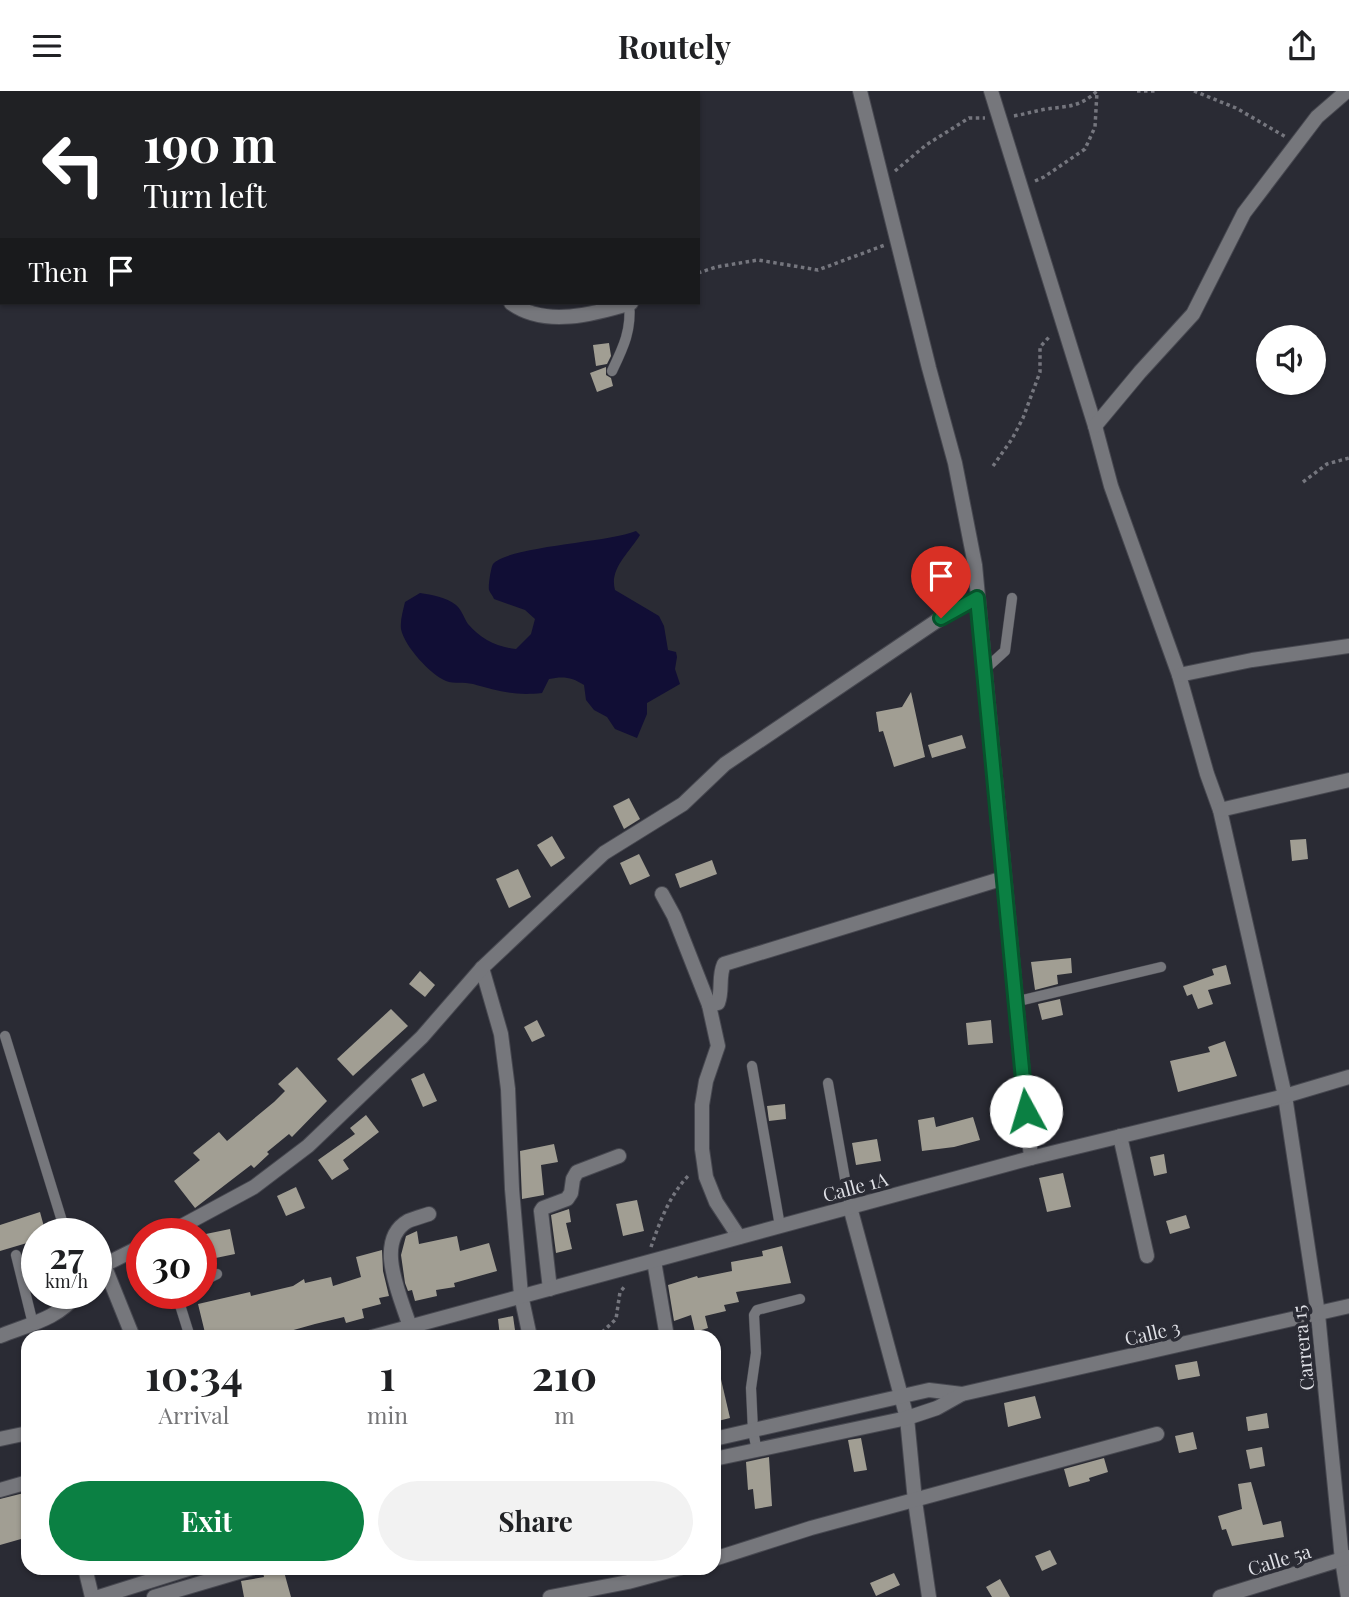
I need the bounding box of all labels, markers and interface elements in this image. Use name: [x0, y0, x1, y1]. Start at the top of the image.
text: Routely: [618, 24, 731, 67]
icon: menu: [28, 27, 66, 65]
icon: share: [1283, 27, 1321, 65]
text: 190 m: [143, 110, 276, 175]
icon: left: [28, 119, 119, 210]
text: Turn left: [143, 173, 267, 216]
icon: arrive: [102, 252, 140, 290]
text: Then: [28, 254, 88, 289]
map controls: [1256, 325, 1326, 395]
button: sound: [1256, 325, 1326, 395]
pin: [911, 546, 971, 618]
icon: arrive: [922, 557, 960, 595]
position arrow: [989, 1074, 1063, 1148]
street label: Calle 1A: [819, 1165, 892, 1207]
speed limit sign: 30: [126, 1218, 217, 1309]
text: 27: [49, 1231, 84, 1278]
text: km/h: [45, 1269, 88, 1293]
street label: Carrera 15: [1285, 1304, 1319, 1392]
street label: Calle 3: [1122, 1313, 1182, 1351]
text: 10:34: [145, 1346, 243, 1402]
text: 1: [379, 1346, 395, 1402]
text: 210: [532, 1346, 597, 1402]
text: Arrival: [159, 1399, 229, 1430]
text: min: [367, 1399, 408, 1430]
text: m: [554, 1399, 575, 1430]
button: Exit: [49, 1481, 364, 1561]
button: Share: [378, 1481, 693, 1561]
street label: Calle 5a: [1244, 1537, 1314, 1581]

